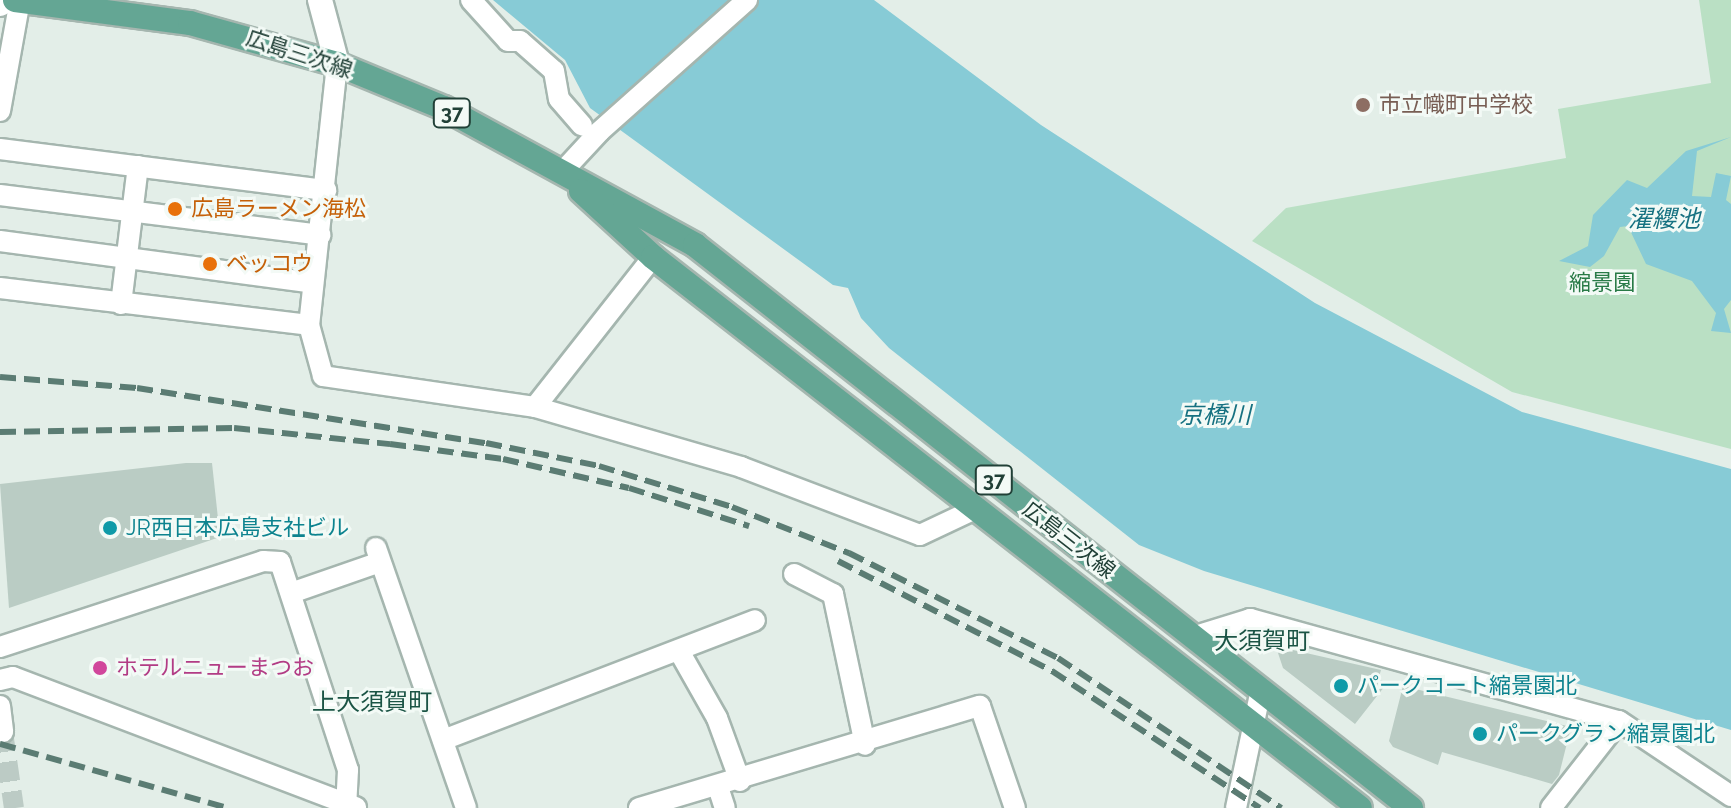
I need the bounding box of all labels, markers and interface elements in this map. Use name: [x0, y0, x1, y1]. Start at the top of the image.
street label: 広島三次線: [243, 24, 355, 84]
place label: 市立幟町中学校: [1379, 92, 1533, 118]
marker: 市立幟町中学校: [1354, 96, 1372, 114]
road number: 37: [432, 97, 472, 129]
place label: 広島ラーメン海松: [191, 196, 367, 222]
marker: 広島ラーメン海松: [166, 200, 184, 218]
water label: 濯纓池: [1628, 205, 1700, 233]
place label: ベッコウ: [226, 251, 314, 277]
marker: ベッコウ: [201, 255, 219, 273]
park label: 縮景園: [1569, 270, 1635, 296]
water label: 京橋川: [1179, 401, 1251, 429]
road number: 37: [974, 464, 1014, 496]
street label: 広島三次線: [1018, 496, 1120, 584]
place label: JR西日本広島支社ビル: [126, 515, 349, 541]
marker: JR西日本広島支社ビル: [101, 519, 119, 537]
district label: 大須賀町: [1214, 627, 1310, 655]
place label: ホテルニューまつお: [116, 655, 314, 681]
marker: ホテルニューまつお: [91, 659, 109, 677]
place label: パークコート縮景園北: [1357, 673, 1577, 699]
marker: パークコート縮景園北: [1332, 677, 1350, 695]
district label: 上大須賀町: [312, 688, 432, 716]
place label: パークグラン縮景園北: [1496, 721, 1716, 747]
marker: パークグラン縮景園北: [1471, 725, 1489, 743]

